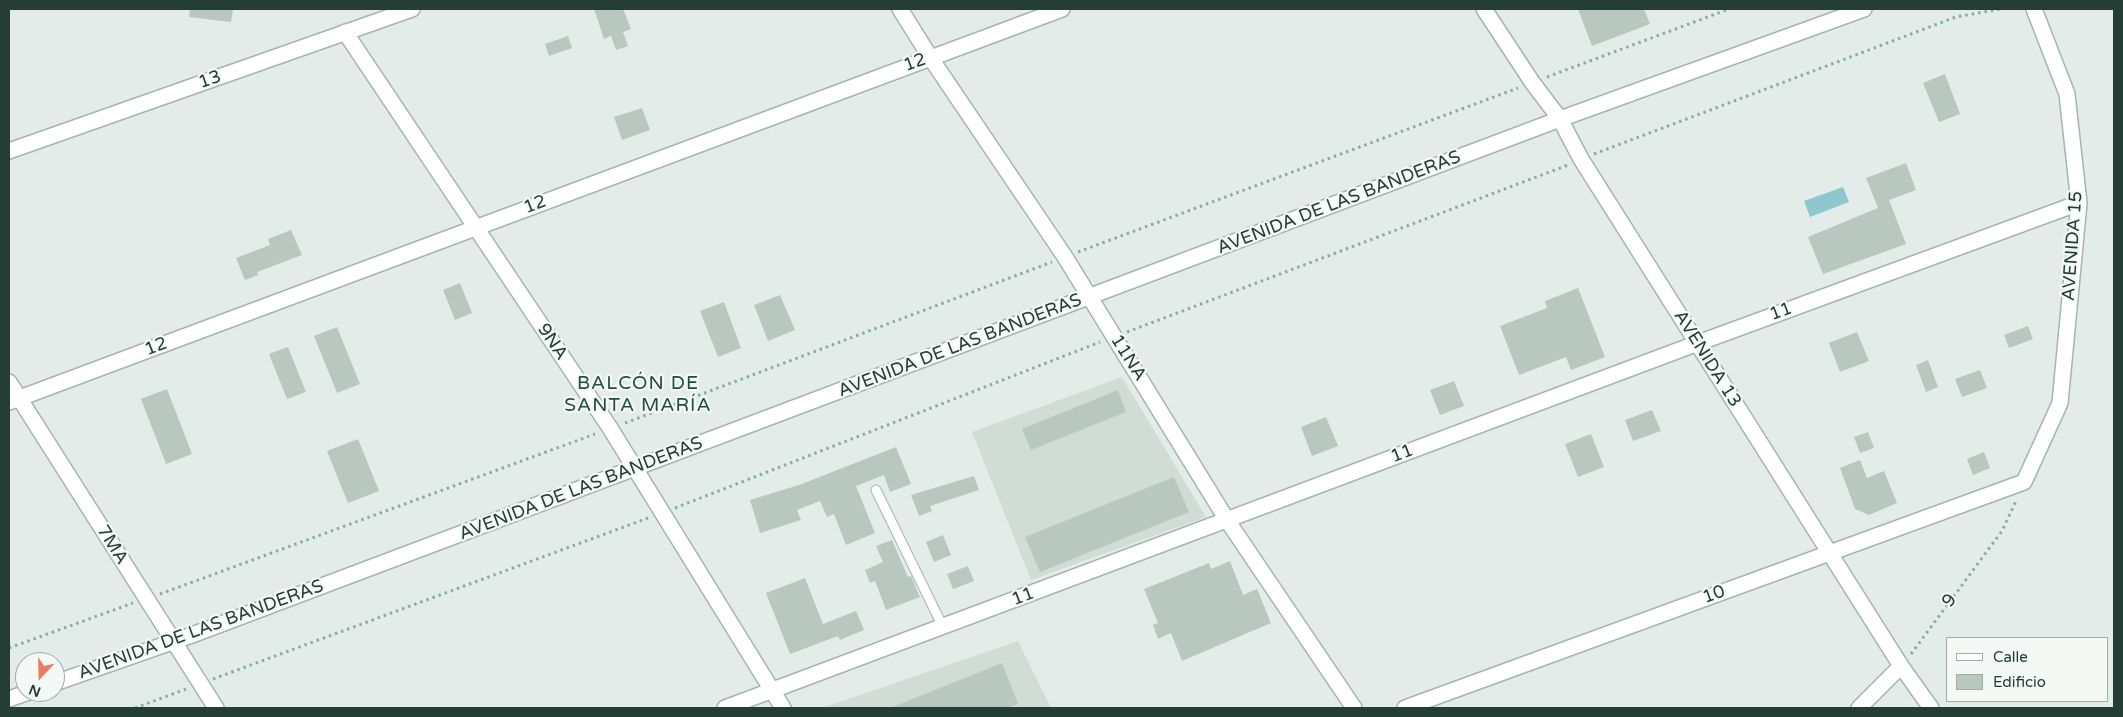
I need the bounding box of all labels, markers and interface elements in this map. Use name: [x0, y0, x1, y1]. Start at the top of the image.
street label: 12: [901, 49, 929, 77]
street label: 13: [196, 66, 224, 94]
street label: AVENIDA DE LAS BANDERAS: [1214, 146, 1464, 260]
street label: AVENIDA 15: [2058, 190, 2088, 302]
street label: 12: [521, 191, 549, 219]
street label: AVENIDA DE LAS BANDERAS: [835, 289, 1085, 403]
street label: 11: [1767, 298, 1795, 326]
street label: AVENIDA 13: [1669, 307, 1745, 411]
street label: 9NA: [532, 320, 572, 364]
street label: 11NA: [1105, 331, 1151, 385]
street label: 12: [142, 333, 170, 361]
district label: BALCÓN DE SANTA MARÍA: [563, 373, 713, 417]
street label: AVENIDA DE LAS BANDERAS: [456, 432, 706, 546]
street label: 11: [1388, 440, 1416, 468]
street label: 7MA: [92, 521, 132, 569]
street label: AVENIDA DE LAS BANDERAS: [76, 576, 326, 684]
street label: 10: [1700, 581, 1728, 609]
street label: 11: [1009, 583, 1037, 611]
street label: 9: [1938, 590, 1962, 612]
legend: [1946, 637, 2108, 702]
text: Calle: [1993, 648, 2028, 666]
north arrow: [15, 652, 65, 702]
text: Edificio: [1993, 673, 2046, 691]
text: N: [27, 681, 43, 700]

